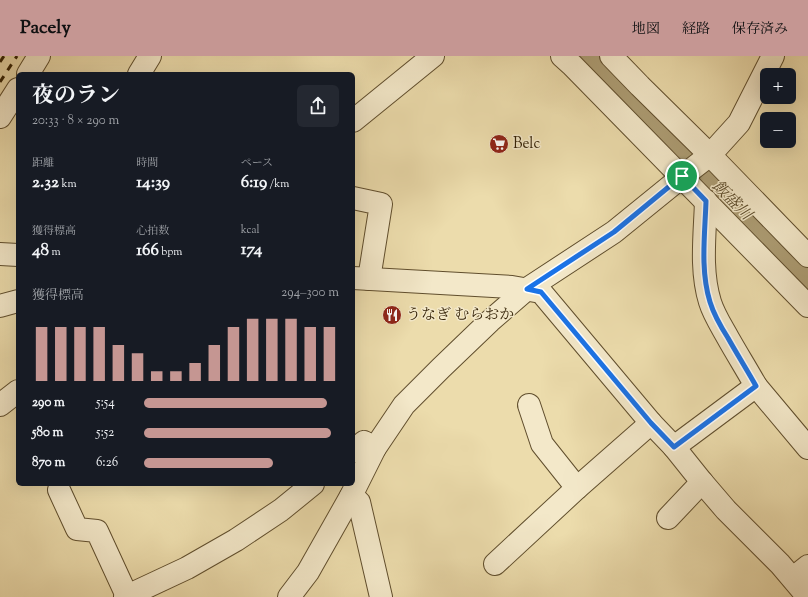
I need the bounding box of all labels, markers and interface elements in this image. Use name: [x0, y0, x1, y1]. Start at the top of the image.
text: Pacely: [20, 15, 71, 42]
text: 地図: [632, 20, 660, 40]
text: 経路: [682, 20, 710, 40]
text: 保存済み: [732, 20, 788, 40]
map controls: [760, 68, 796, 148]
button: +: [760, 68, 796, 104]
text: 夜のラン: [32, 81, 120, 113]
button: share: [297, 85, 339, 127]
text: 20:33 · 8 × 290 m: [32, 112, 119, 130]
button: −: [760, 112, 796, 148]
supermarket icon: Belc: [488, 133, 510, 155]
place label: Belc: [513, 134, 540, 155]
text: 距離: [32, 155, 54, 171]
text: 時間: [136, 155, 158, 171]
text: ペース: [241, 155, 273, 171]
pin: [665, 159, 699, 193]
icon: arrive: [671, 165, 693, 187]
text: 2.32: [32, 171, 59, 195]
text: 14:39: [136, 171, 170, 195]
text: 6:19: [241, 171, 267, 195]
text: km: [59, 176, 77, 192]
text: /km: [267, 176, 289, 192]
water label: 飯盛川: [706, 176, 758, 228]
text: kcal: [241, 222, 260, 238]
text: 獲得標高: [32, 223, 76, 239]
text: 心拍数: [136, 223, 169, 239]
text: 174: [241, 238, 262, 262]
text: 48: [32, 239, 49, 263]
text: 166: [136, 239, 159, 263]
text: m: [49, 244, 61, 260]
text: bpm: [159, 244, 182, 260]
text: 294–300 m: [281, 284, 339, 302]
text: 獲得標高: [32, 287, 84, 305]
restaurant icon: うなぎ むらおか: [381, 304, 403, 326]
place label: うなぎ むらおか: [406, 305, 514, 326]
text: 290 m: [32, 394, 65, 412]
text: 5:54: [96, 394, 115, 412]
text: 580 m: [32, 424, 63, 442]
text: 5:52: [96, 424, 114, 442]
text: 870 m: [32, 454, 65, 472]
text: 6:26: [96, 454, 118, 472]

